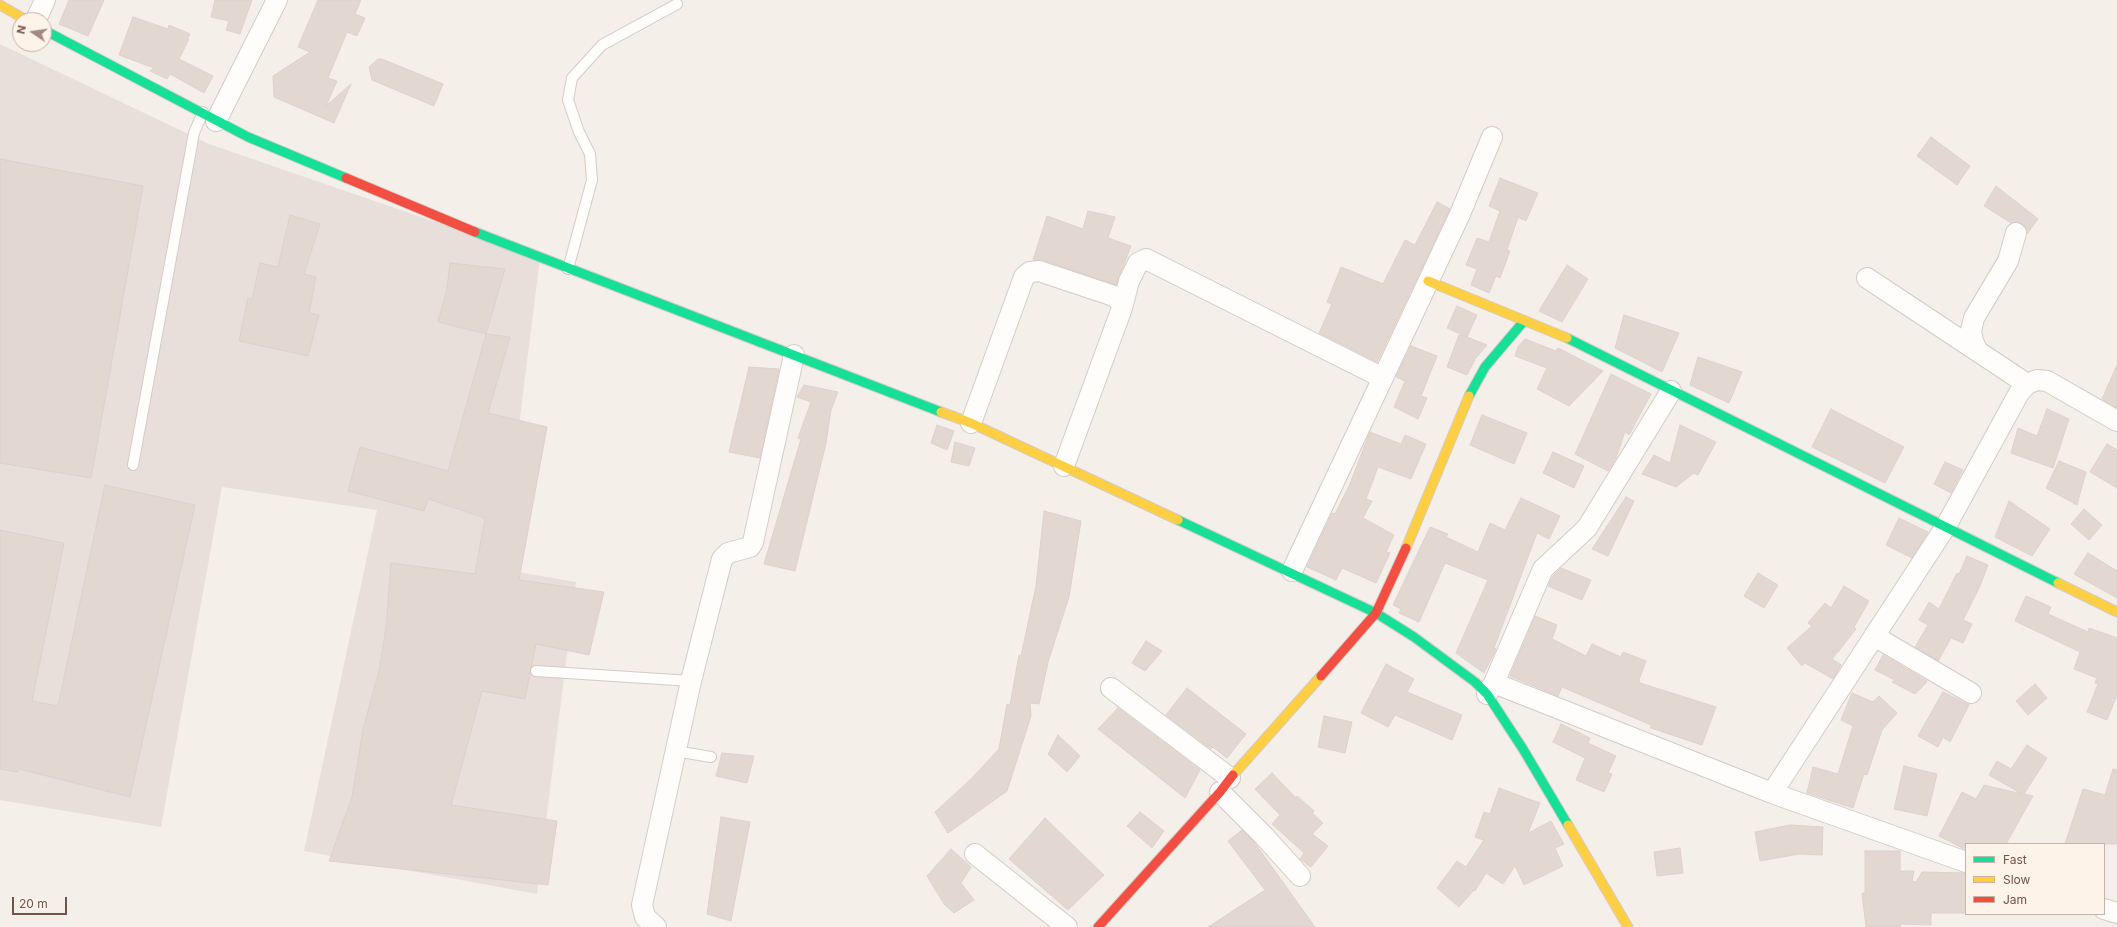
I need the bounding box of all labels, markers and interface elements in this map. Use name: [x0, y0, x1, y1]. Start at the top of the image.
north arrow: [12, 12, 52, 52]
text: N: [14, 24, 29, 35]
legend: [1965, 843, 2105, 915]
text: Fast: [2003, 852, 2027, 867]
text: Slow: [2003, 872, 2030, 887]
scale bar: [14, 889, 69, 915]
text: Jam: [2003, 892, 2027, 907]
text: 20 m: [19, 896, 48, 911]

